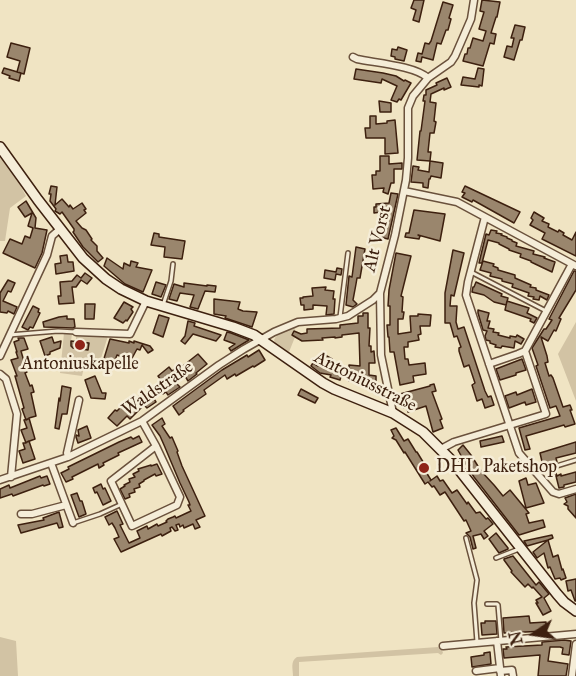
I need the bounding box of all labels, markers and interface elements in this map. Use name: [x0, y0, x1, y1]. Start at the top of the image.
street label: Alt Vorst: [359, 204, 397, 274]
marker: Antoniuskapelle: [73, 338, 87, 352]
street label: Antoniusstraße: [310, 347, 420, 417]
place label: Antoniuskapelle: [21, 354, 139, 376]
street label: Waldstraße: [118, 357, 198, 421]
place label: DHL Paketshop: [436, 457, 557, 479]
marker: DHL Paketshop: [417, 461, 431, 475]
north arrow: [504, 604, 564, 664]
text: N: [505, 629, 527, 647]

